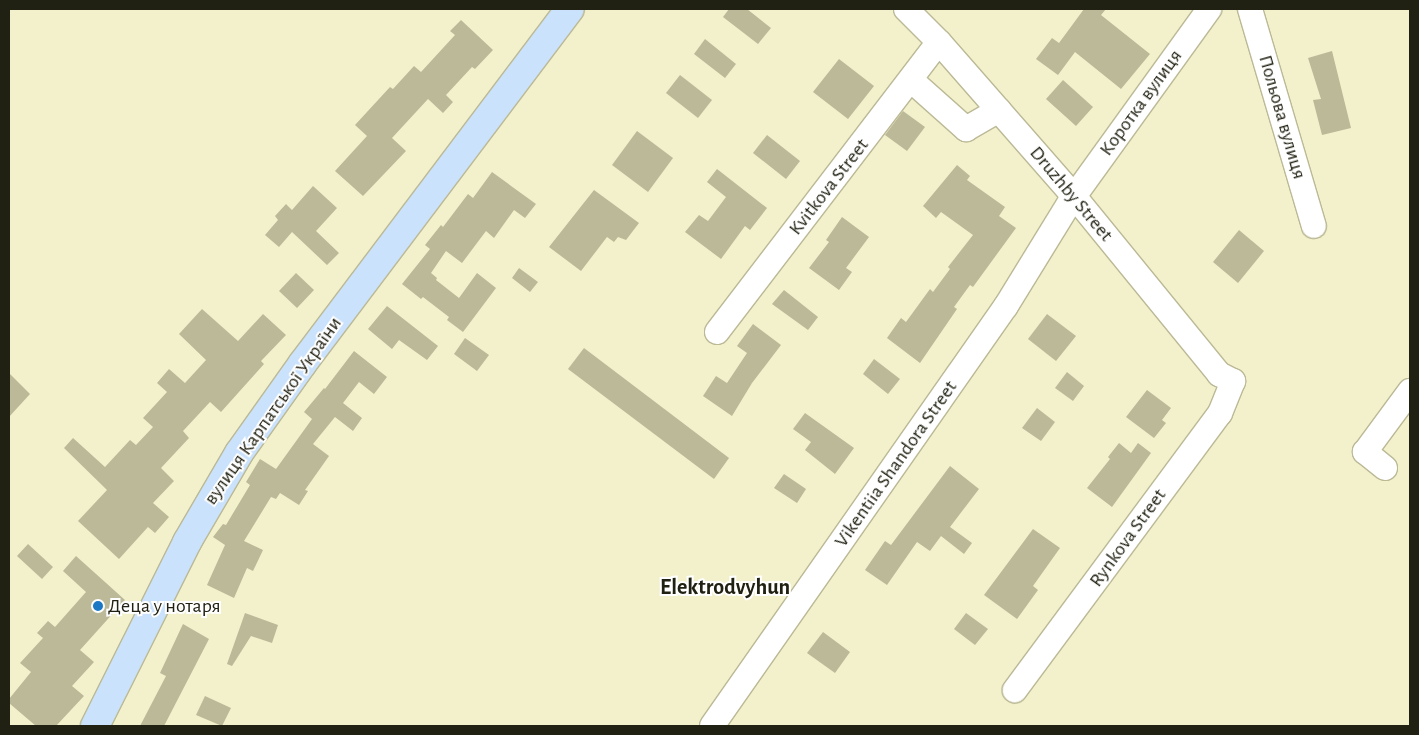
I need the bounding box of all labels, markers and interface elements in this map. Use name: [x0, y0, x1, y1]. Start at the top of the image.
street label: Коротка вулиця: [1094, 45, 1188, 161]
street label: Польова вулиця: [1253, 52, 1311, 182]
street label: Kvitkova Street: [784, 134, 874, 240]
street label: Druzhby Street: [1024, 141, 1118, 247]
street label: вулиця Карпатської України: [199, 312, 347, 510]
street label: Vikentiia Shandora Street: [829, 376, 963, 552]
street label: Rynkova Street: [1084, 484, 1172, 592]
district label: Elektrodvyhun: [660, 575, 790, 601]
place label: Деца у нотаря: [108, 594, 221, 618]
marker: Деца у нотаря: [92, 600, 104, 612]

